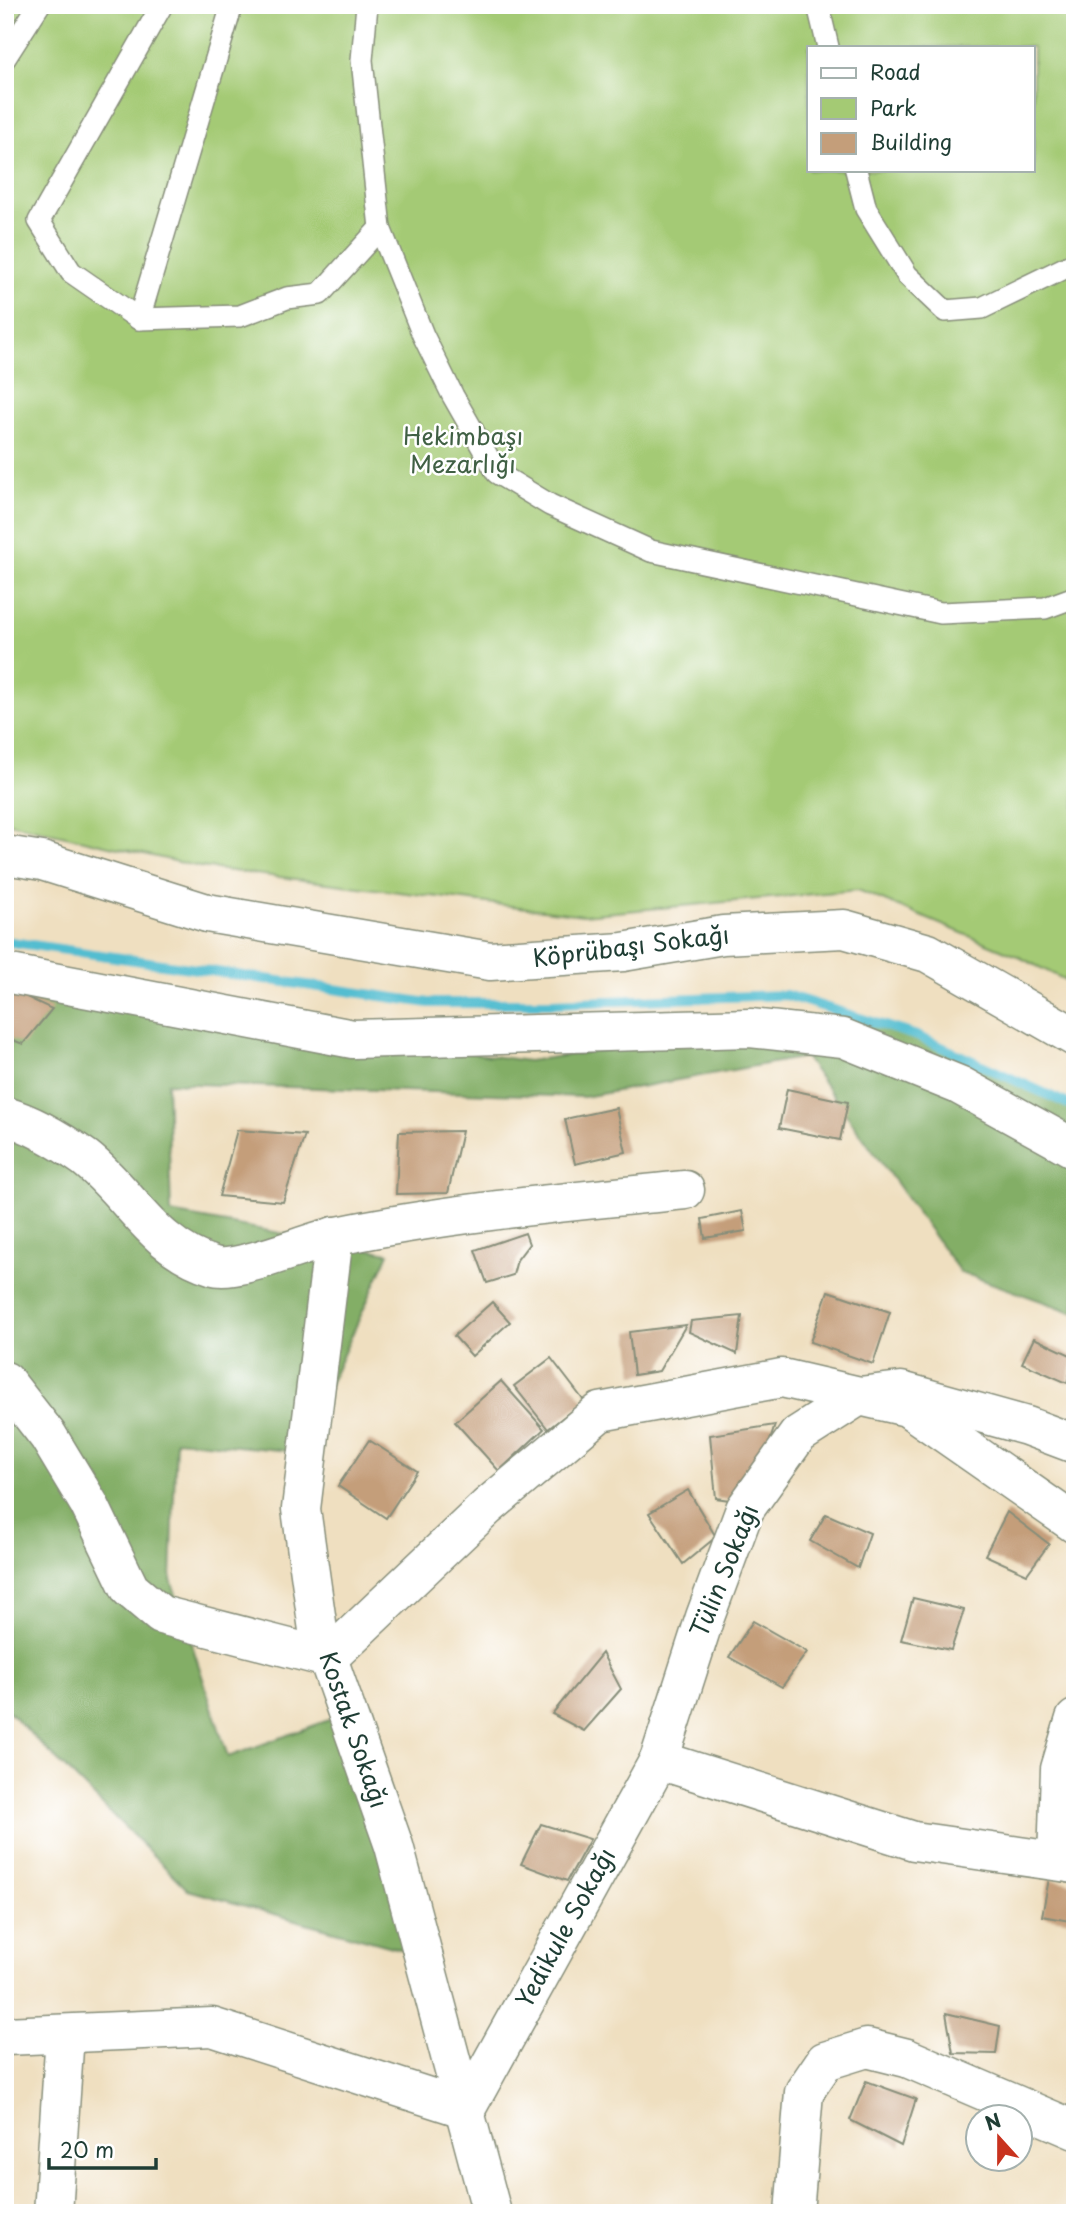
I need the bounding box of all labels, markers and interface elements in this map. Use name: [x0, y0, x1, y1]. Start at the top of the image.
legend: [807, 46, 1034, 172]
text: Road: [870, 55, 921, 87]
text: Park: [870, 91, 917, 123]
text: Building: [870, 125, 952, 157]
park label: Hekimbaşı Mezarlığı: [403, 417, 523, 481]
street label: Köprübaşı Sokağı: [531, 915, 731, 975]
street label: Tülin Sokağı: [680, 1498, 766, 1642]
street label: Kostak Sokağı: [311, 1646, 398, 1812]
street label: Yedikule Sokağı: [506, 1841, 623, 2013]
north arrow: [964, 2102, 1034, 2172]
text: N: [981, 2105, 1005, 2137]
scale bar: [49, 2127, 156, 2171]
text: 20 m: [60, 2133, 114, 2165]

